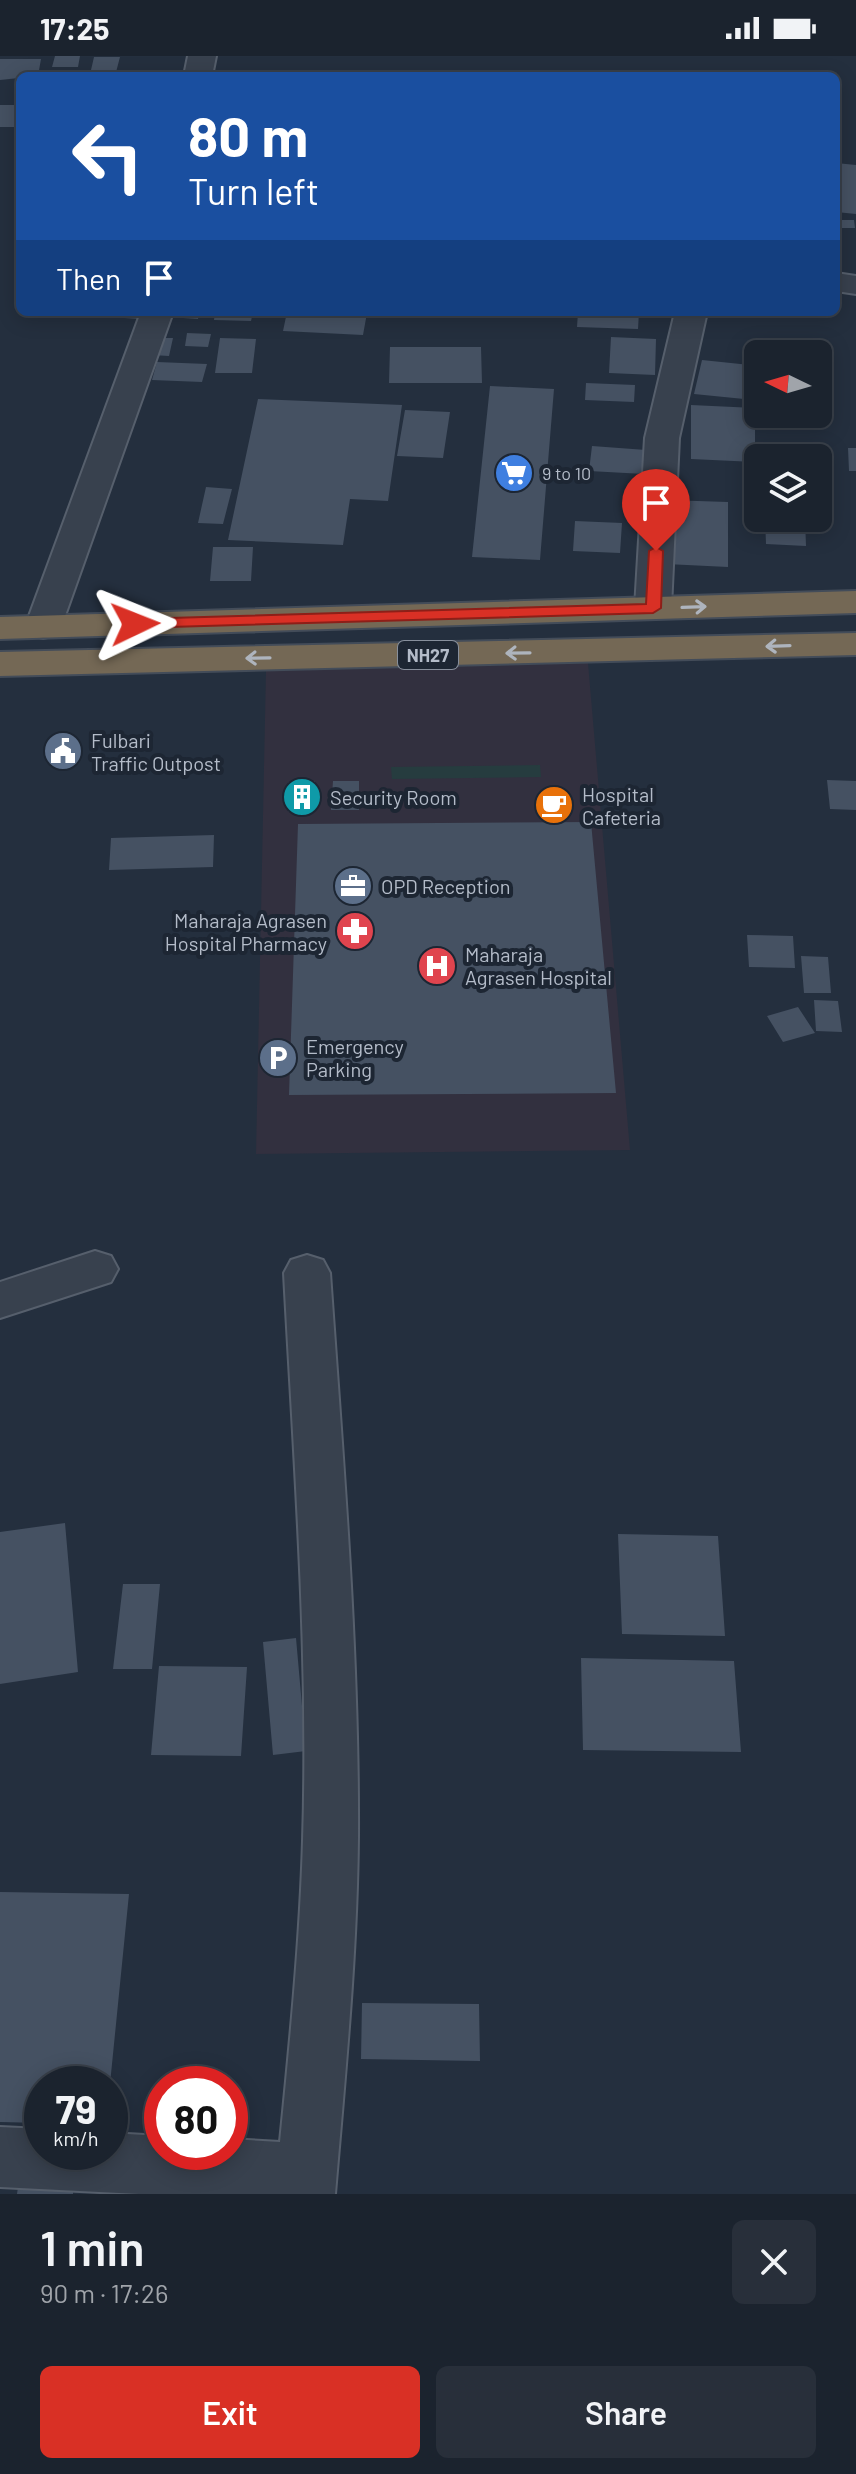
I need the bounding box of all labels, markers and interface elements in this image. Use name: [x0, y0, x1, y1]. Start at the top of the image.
text: 17:25: [40, 10, 109, 46]
text: 80 m: [188, 101, 308, 168]
icon: left: [56, 104, 160, 208]
text: Turn left: [188, 169, 319, 212]
icon: arrive: [137, 256, 181, 300]
text: Then: [56, 260, 121, 296]
north arrow: [744, 340, 832, 428]
map controls: [744, 340, 832, 532]
button: layers: [744, 444, 832, 532]
supermarket icon: 9 to 10: [493, 452, 535, 494]
place label: 9 to 10: [542, 462, 591, 484]
pin: [622, 469, 690, 551]
icon: arrive: [634, 481, 678, 525]
position arrow: [93, 582, 177, 666]
one-way arrow: [680, 599, 707, 615]
one-way arrow: [765, 639, 792, 654]
road number: NH27: [398, 641, 458, 669]
one-way arrow: [505, 645, 532, 660]
one-way arrow: [245, 650, 272, 666]
place label: Fulbari Traffic Outpost: [91, 728, 221, 775]
public building icon: Fulbari Traffic Outpost: [42, 730, 84, 772]
building icon: Security Room: [281, 776, 323, 818]
place label: Hospital Cafeteria: [582, 782, 661, 829]
cafe icon: Hospital Cafeteria: [533, 784, 575, 826]
place label: Security Room: [330, 785, 457, 809]
office icon: OPD Reception: [332, 865, 374, 907]
place label: OPD Reception: [381, 874, 511, 898]
place label: Maharaja Agrasen Hospital Pharmacy: [165, 908, 327, 955]
pharmacy icon: Maharaja Agrasen Hospital Pharmacy: [334, 910, 376, 952]
place label: Maharaja Agrasen Hospital: [465, 942, 612, 989]
hospital icon: Maharaja Agrasen Hospital: [416, 945, 458, 987]
place label: Emergency Parking: [306, 1034, 404, 1081]
parking icon: Emergency Parking: [257, 1037, 299, 1079]
speed limit sign: 80: [144, 2066, 248, 2170]
text: 79: [55, 2084, 97, 2132]
text: km/h: [53, 2126, 99, 2150]
text: 1 min: [40, 2218, 145, 2276]
button: close: [732, 2220, 816, 2304]
text: 90 m · 17:26: [40, 2277, 168, 2308]
button: Exit: [40, 2366, 420, 2458]
button: Share: [436, 2366, 816, 2458]

